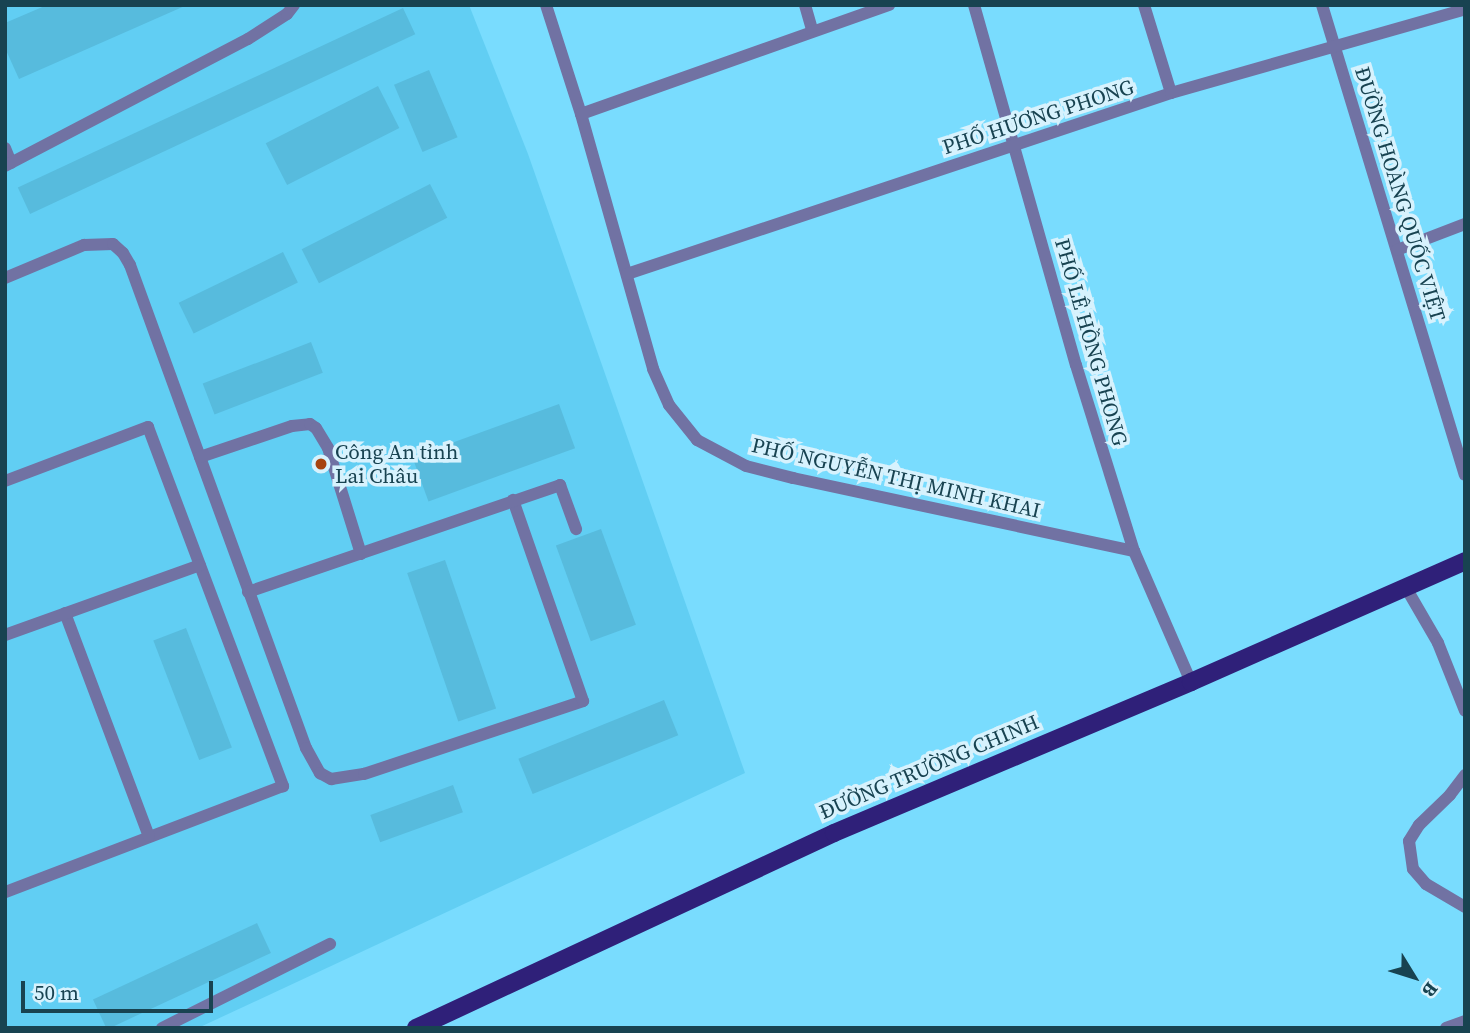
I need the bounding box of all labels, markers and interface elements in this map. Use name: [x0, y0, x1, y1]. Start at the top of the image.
street label: ĐƯỜNG HOÀNG QUỐC VIỆT: [1349, 63, 1451, 325]
street label: PHỐ HƯƠNG PHONG: [939, 74, 1137, 160]
street label: PHỐ LÊ HỒNG PHONG: [1049, 236, 1133, 448]
street label: PHỐ NGUYỄN THỊ MINH KHAI: [749, 432, 1043, 524]
place label: Công An tỉnh Lai Châu: [335, 439, 458, 489]
marker: Công An tỉnh Lai Châu: [313, 456, 329, 472]
street label: ĐƯỜNG TRƯỜNG CHINH: [815, 709, 1043, 825]
north arrow: [1379, 942, 1449, 1012]
scale bar: [24, 967, 217, 1011]
text: B: [1416, 977, 1445, 1003]
text: 50 m: [34, 978, 79, 1007]

